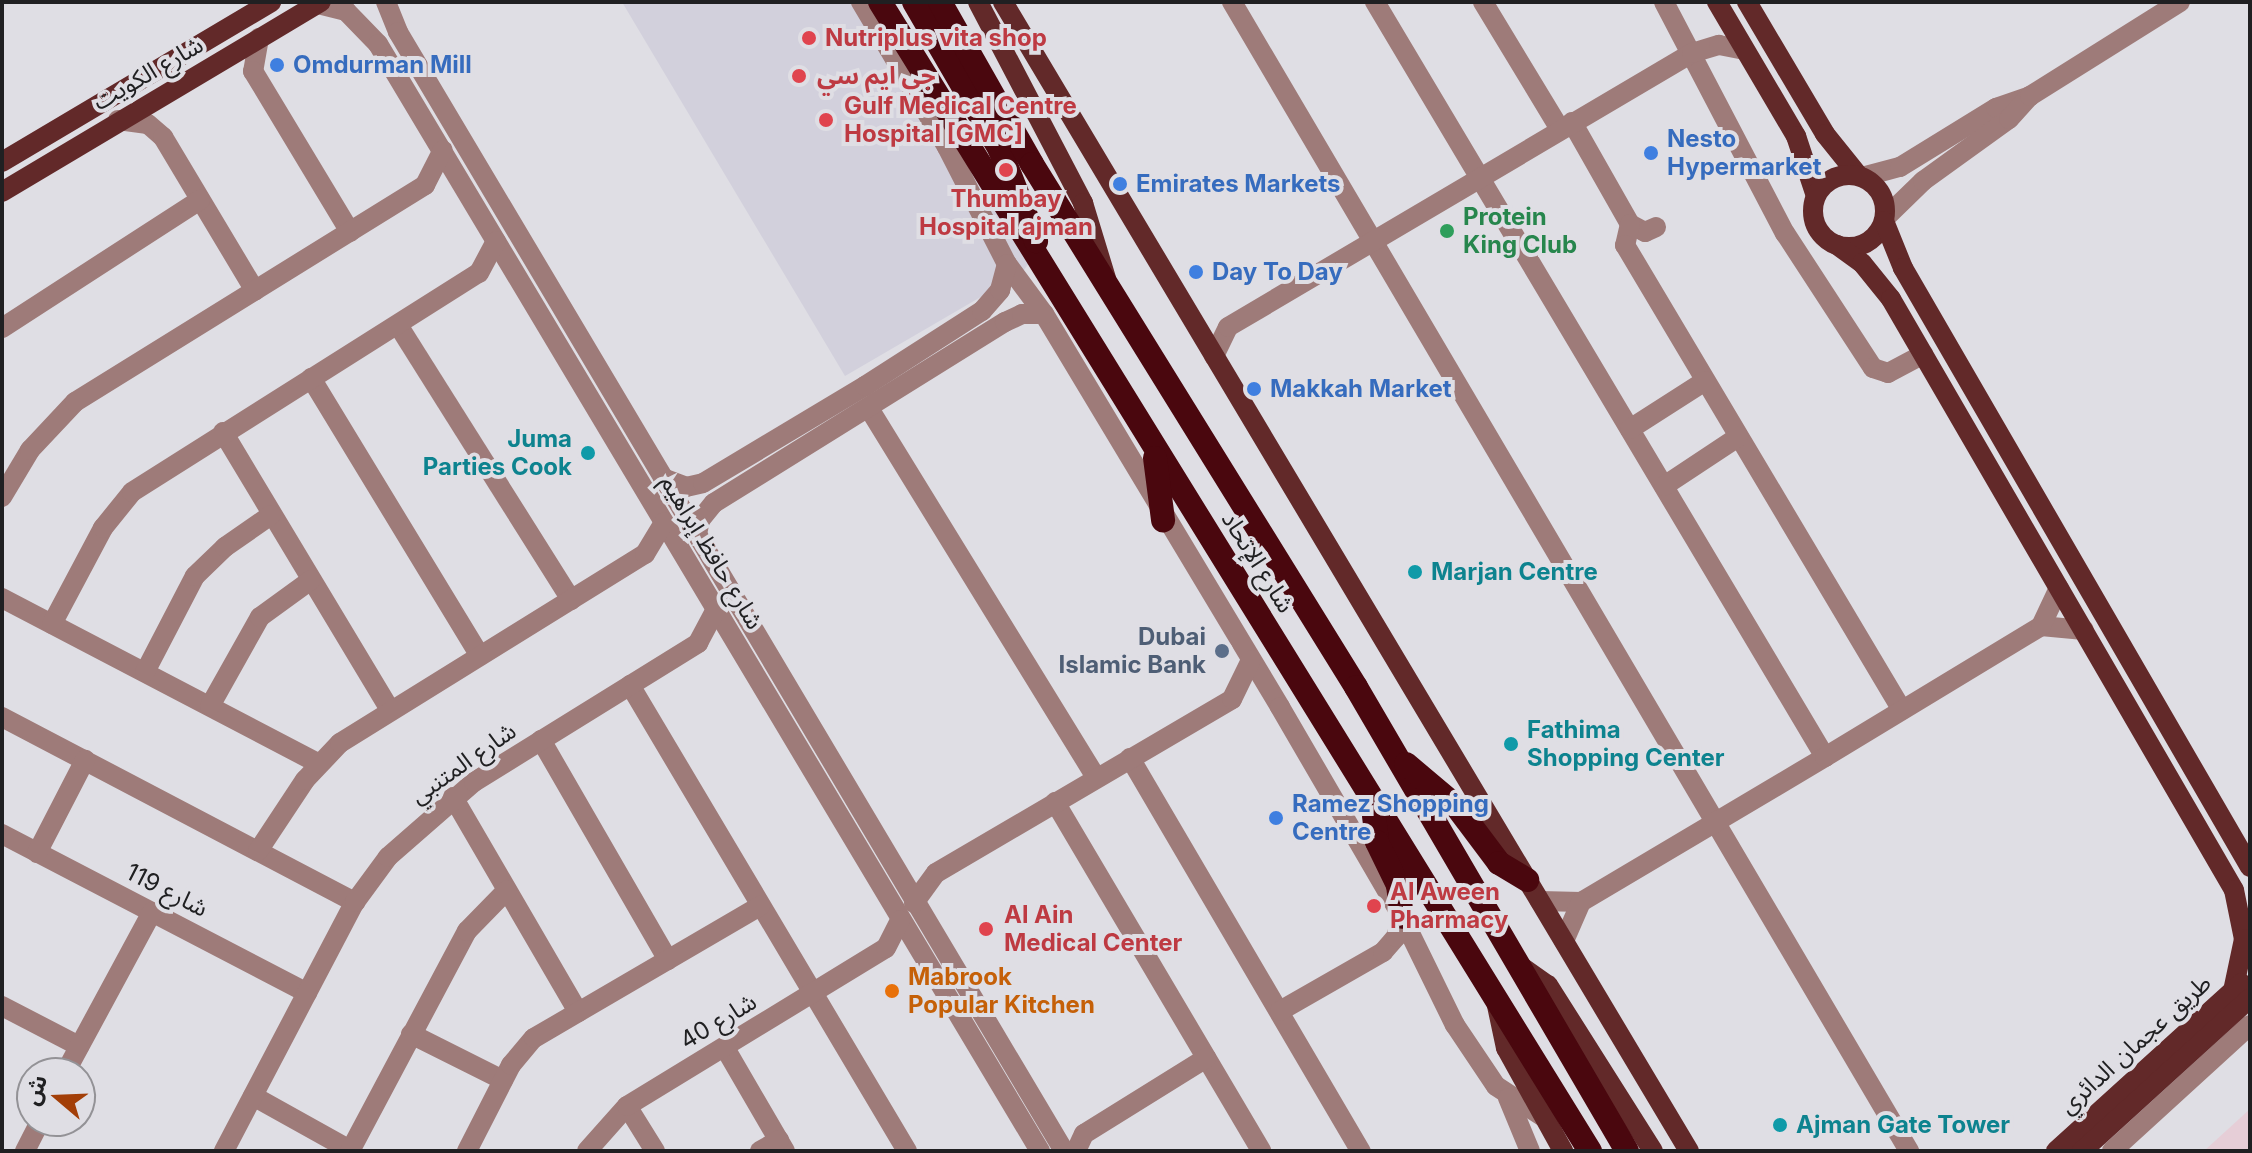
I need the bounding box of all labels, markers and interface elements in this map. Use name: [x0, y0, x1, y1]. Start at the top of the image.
place label: Nutriplus vita shop: [825, 24, 1047, 52]
marker: Nutriplus vita shop: [800, 29, 818, 47]
street label: شارع الكويت: [88, 30, 208, 116]
place label: Omdurman Mill: [293, 51, 472, 79]
marker: Omdurman Mill: [268, 56, 286, 74]
place label: جي ايم سي: [817, 62, 936, 90]
marker: جي ايم سي: [788, 65, 810, 87]
place label: Gulf Medical Centre Hospital [GMC]: [844, 92, 1077, 148]
marker: Gulf Medical Centre Hospital [GMC]: [815, 109, 837, 131]
place label: Nesto Hypermarket: [1667, 125, 1821, 181]
marker: Nesto Hypermarket: [1642, 144, 1660, 162]
marker: Thumbay Hospital ajman: [995, 159, 1017, 181]
place label: Emirates Markets: [1136, 170, 1341, 198]
marker: Emirates Markets: [1111, 175, 1129, 193]
place label: Thumbay Hospital ajman: [919, 185, 1093, 241]
place label: Protein King Club: [1463, 203, 1577, 259]
marker: Protein King Club: [1438, 222, 1456, 240]
place label: Day To Day: [1212, 258, 1343, 286]
marker: Day To Day: [1187, 263, 1205, 281]
place label: Makkah Market: [1270, 375, 1452, 403]
marker: Makkah Market: [1245, 380, 1263, 398]
place label: Juma Parties Cook: [423, 425, 572, 481]
marker: Juma Parties Cook: [579, 444, 597, 462]
street label: شارع حافظ إبراهيم: [655, 470, 769, 634]
street label: شارع الإتحاد: [1216, 506, 1300, 618]
place label: Marjan Centre: [1431, 558, 1598, 586]
marker: Marjan Centre: [1406, 563, 1424, 581]
place label: Dubai Islamic Bank: [1058, 623, 1206, 679]
marker: Dubai Islamic Bank: [1213, 642, 1231, 660]
street label: شارع المتنبي: [405, 716, 521, 810]
place label: Fathima Shopping Center: [1527, 716, 1725, 772]
marker: Fathima Shopping Center: [1502, 735, 1520, 753]
place label: Ramez Shopping Centre: [1292, 790, 1489, 846]
marker: Ramez Shopping Centre: [1267, 809, 1285, 827]
street label: شارع 119: [121, 857, 213, 923]
place label: Al Aween Pharmacy: [1390, 878, 1508, 934]
marker: Al Aween Pharmacy: [1365, 897, 1383, 915]
place label: Al Ain Medical Center: [1004, 901, 1182, 957]
marker: Al Ain Medical Center: [975, 918, 997, 940]
place label: Mabrook Popular Kitchen: [908, 963, 1095, 1019]
street label: طريق عجمان الدائري: [2053, 968, 2217, 1120]
marker: Mabrook Popular Kitchen: [883, 982, 901, 1000]
street label: شارع 40: [675, 987, 761, 1055]
north arrow: [16, 1057, 96, 1137]
text: ش: [18, 1071, 52, 1108]
place label: Ajman Gate Tower: [1796, 1111, 2010, 1139]
marker: Ajman Gate Tower: [1771, 1116, 1789, 1134]

